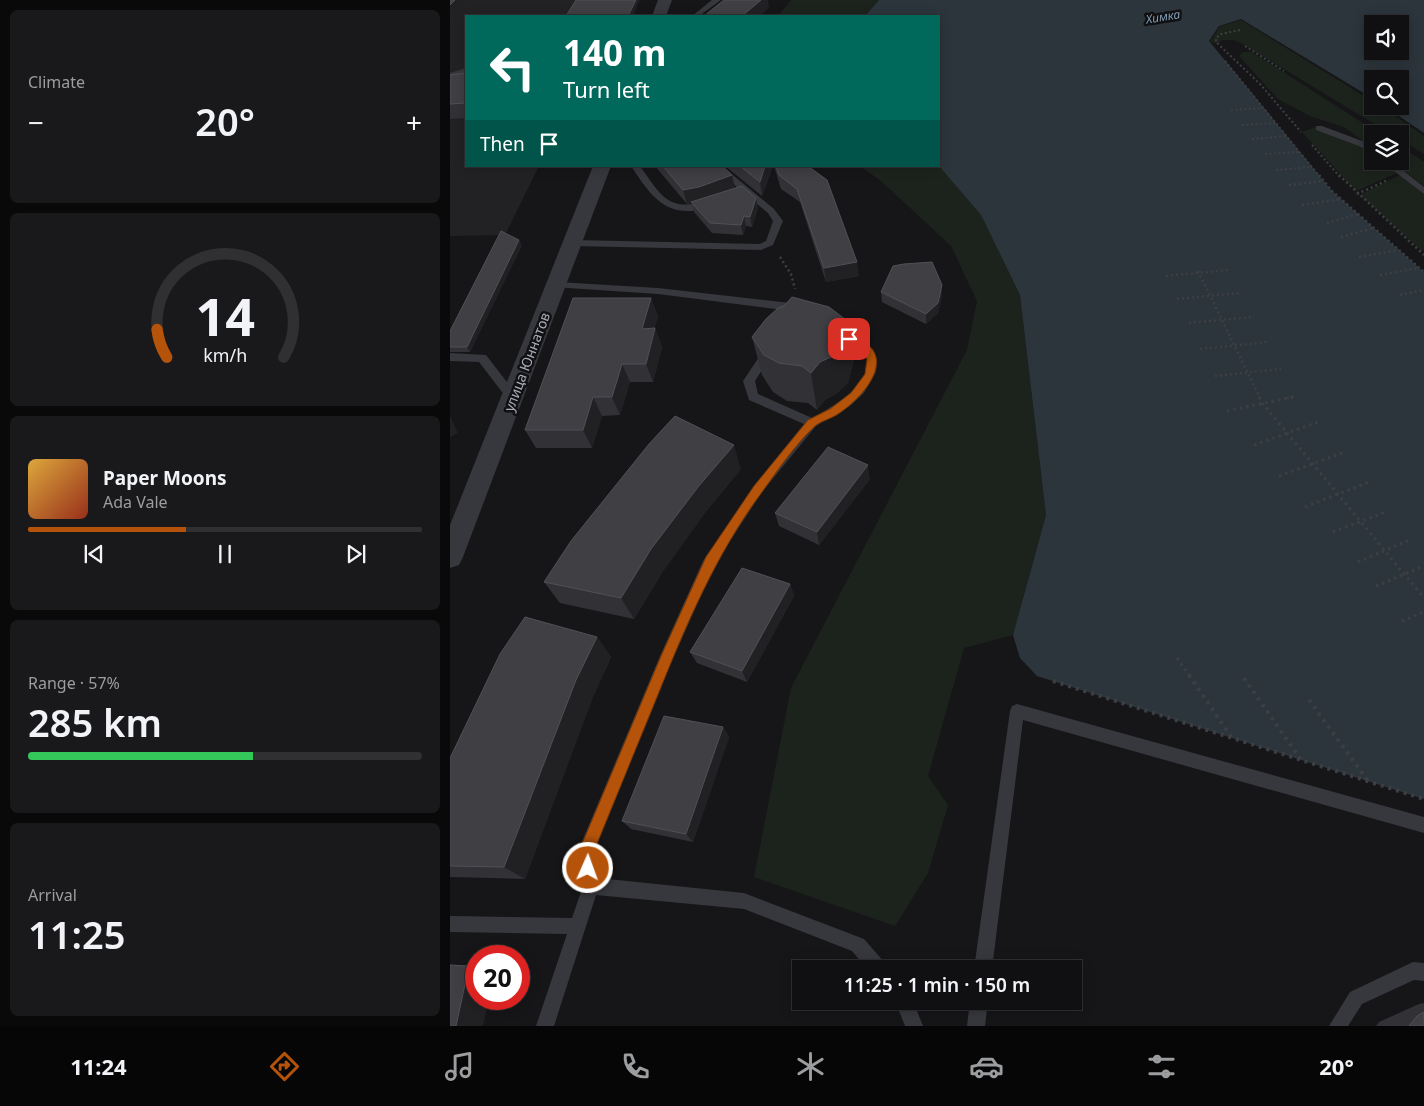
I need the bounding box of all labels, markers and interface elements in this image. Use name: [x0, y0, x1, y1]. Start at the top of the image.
water label: Химка: [1143, 5, 1182, 28]
map controls: [1364, 15, 1409, 170]
button: sound: [1364, 15, 1409, 60]
text: 140 m: [563, 29, 666, 76]
icon: left: [480, 35, 545, 100]
button: search: [1364, 70, 1409, 115]
text: Climate: [28, 71, 85, 93]
text: Turn left: [563, 74, 650, 104]
text: 20°: [195, 95, 255, 147]
text: −: [28, 103, 44, 141]
text: +: [406, 103, 422, 141]
button: layers: [1364, 125, 1409, 170]
icon: arrive: [535, 130, 563, 158]
text: Then: [480, 131, 525, 157]
text: 14: [195, 280, 255, 351]
street label: улица Юннатов: [499, 309, 554, 414]
pin: [828, 318, 870, 360]
icon: arrive: [835, 325, 863, 353]
text: km/h: [203, 343, 247, 367]
text: Paper Moons: [103, 465, 227, 491]
text: Ada Vale: [103, 491, 168, 513]
icon: previous: [80, 540, 108, 568]
icon: pause: [211, 540, 239, 568]
icon: next: [342, 540, 370, 568]
text: Range · 57%: [28, 672, 120, 694]
text: 285 km: [28, 696, 162, 748]
position arrow: [561, 841, 613, 893]
text: Arrival: [28, 884, 77, 906]
text: 11:25: [28, 908, 125, 960]
speed limit sign: 20: [465, 945, 530, 1010]
text: 11:25 · 1 min · 150 m: [844, 972, 1030, 998]
icon: directions: [267, 1049, 302, 1084]
icon: music: [442, 1049, 477, 1084]
icon: phone: [618, 1049, 653, 1084]
icon: climate: [793, 1049, 828, 1084]
icon: car: [969, 1049, 1004, 1084]
icon: filters: [1144, 1049, 1179, 1084]
text: 11:24: [70, 1051, 127, 1081]
text: 20°: [1319, 1051, 1354, 1081]

